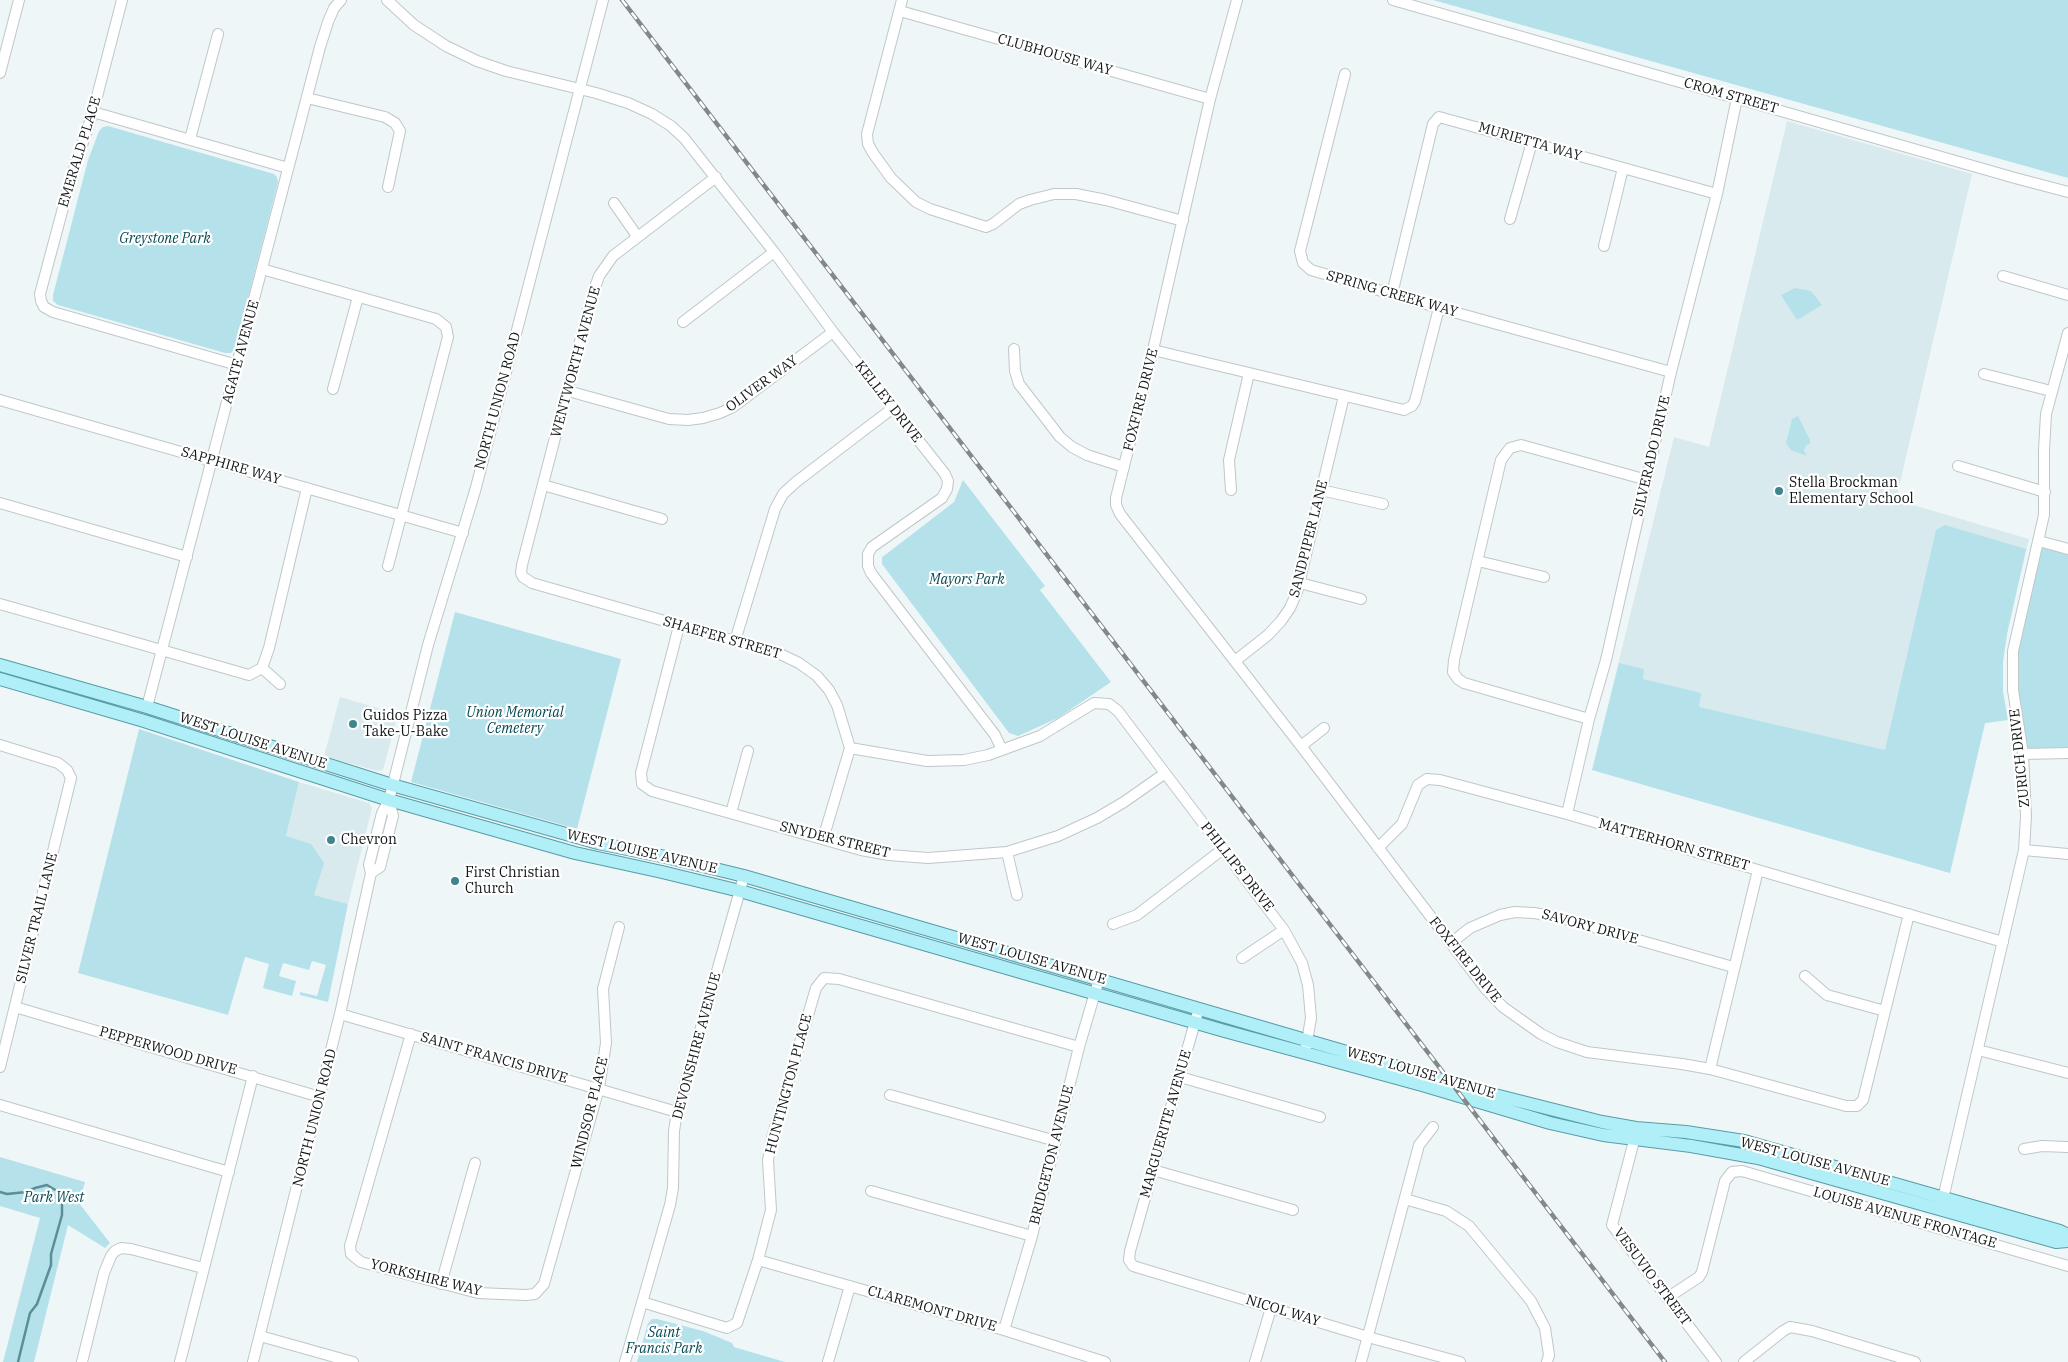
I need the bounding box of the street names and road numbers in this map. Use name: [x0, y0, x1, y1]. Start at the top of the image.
street label: CLUBHOUSE WAY: [995, 31, 1115, 79]
street label: CROM STREET: [1682, 74, 1780, 118]
street label: EMERALD PLACE: [55, 94, 105, 210]
street label: MURIETTA WAY: [1476, 119, 1584, 165]
street label: SPRING CREEK WAY: [1324, 267, 1460, 321]
street label: WENTWORTH AVENUE: [548, 285, 604, 439]
street label: AGATE AVENUE: [219, 298, 263, 406]
street label: NORTH UNION ROAD: [472, 330, 524, 472]
street label: FOXFIRE DRIVE: [1120, 347, 1162, 453]
street label: OLIVER WAY: [723, 352, 801, 416]
street label: KELLEY DRIVE: [851, 358, 925, 446]
street label: SILVERADO DRIVE: [1630, 394, 1674, 518]
street label: SAPPHIRE WAY: [179, 444, 283, 488]
street label: SANDPIPER LANE: [1286, 479, 1332, 599]
street label: SHAEFER STREET: [661, 613, 783, 663]
street label: ZURICH DRIVE: [2006, 708, 2034, 808]
street label: WEST LOUISE AVENUE: [177, 709, 329, 773]
street label: MATTERHORN STREET: [1597, 815, 1751, 875]
street label: SNYDER STREET: [778, 818, 892, 862]
street label: PHILLIPS DRIVE: [1197, 819, 1277, 915]
street label: WEST LOUISE AVENUE: [565, 826, 719, 878]
street label: SILVER TRAIL LANE: [13, 851, 61, 985]
street label: SAVORY DRIVE: [1540, 906, 1640, 948]
street label: FOXFIRE DRIVE: [1425, 914, 1505, 1006]
street label: WEST LOUISE AVENUE: [956, 930, 1108, 988]
street label: DEVONSHIRE AVENUE: [669, 971, 725, 1121]
street label: HUNTINGTON PLACE: [762, 1012, 816, 1156]
street label: PEPPERWOOD DRIVE: [97, 1023, 239, 1079]
street label: SAINT FRANCIS DRIVE: [418, 1029, 570, 1087]
street label: WEST LOUISE AVENUE: [1345, 1044, 1497, 1102]
street label: NORTH UNION ROAD: [290, 1047, 340, 1189]
street label: MARGUERITE AVENUE: [1137, 1048, 1195, 1200]
street label: WINDSOR PLACE: [568, 1055, 612, 1171]
street label: BRIDGETON AVENUE: [1027, 1083, 1077, 1227]
street label: WEST LOUISE AVENUE: [1738, 1134, 1892, 1190]
street label: LOUISE AVENUE FRONTAGE: [1811, 1184, 1999, 1252]
street label: VESUVIO STREET: [1610, 1225, 1694, 1329]
street label: YORKSHIRE WAY: [369, 1256, 483, 1300]
street label: CLAREMONT DRIVE: [866, 1283, 998, 1335]
street label: NICOL WAY: [1244, 1292, 1322, 1330]

